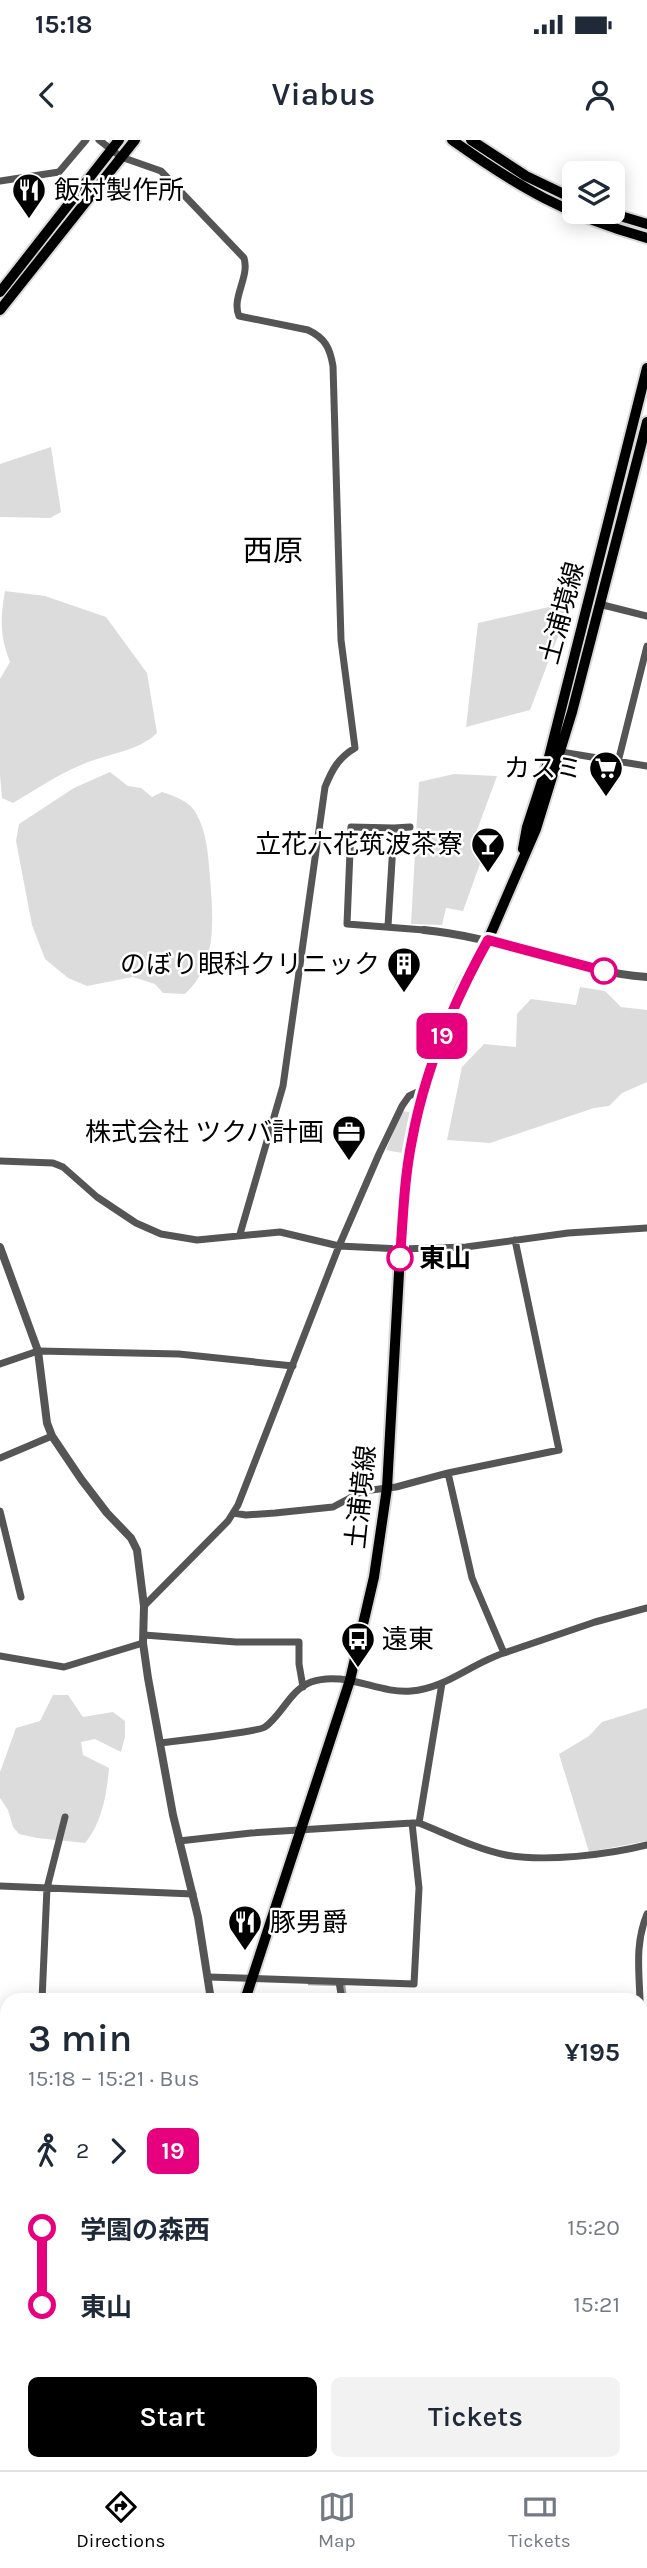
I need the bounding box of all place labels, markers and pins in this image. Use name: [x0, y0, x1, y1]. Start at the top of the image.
restaurant icon: 飯村製作所: [10, 171, 48, 220]
place label: 飯村製作所: [54, 175, 184, 206]
supermarket icon: カスミ: [587, 749, 625, 798]
place label: カスミ: [504, 753, 582, 784]
bar icon: 立花六花筑波茶寮: [469, 825, 507, 874]
place label: 立花六花筑波茶寮: [255, 829, 463, 860]
building icon: のぼり眼科クリニック: [385, 945, 423, 994]
place label: のぼり眼科クリニック: [120, 949, 380, 980]
unlabelled marker: [591, 958, 617, 984]
office icon: 株式会社 ツクバ計画: [330, 1113, 368, 1162]
place label: 株式会社 ツクバ計画: [85, 1117, 324, 1148]
place label: 東山: [419, 1243, 471, 1274]
marker: 東山: [387, 1245, 413, 1271]
bus stop icon: 遠東: [339, 1620, 377, 1669]
place label: 遠東: [382, 1624, 434, 1655]
restaurant icon: 豚男爵: [226, 1903, 264, 1952]
place label: 豚男爵: [270, 1907, 348, 1938]

